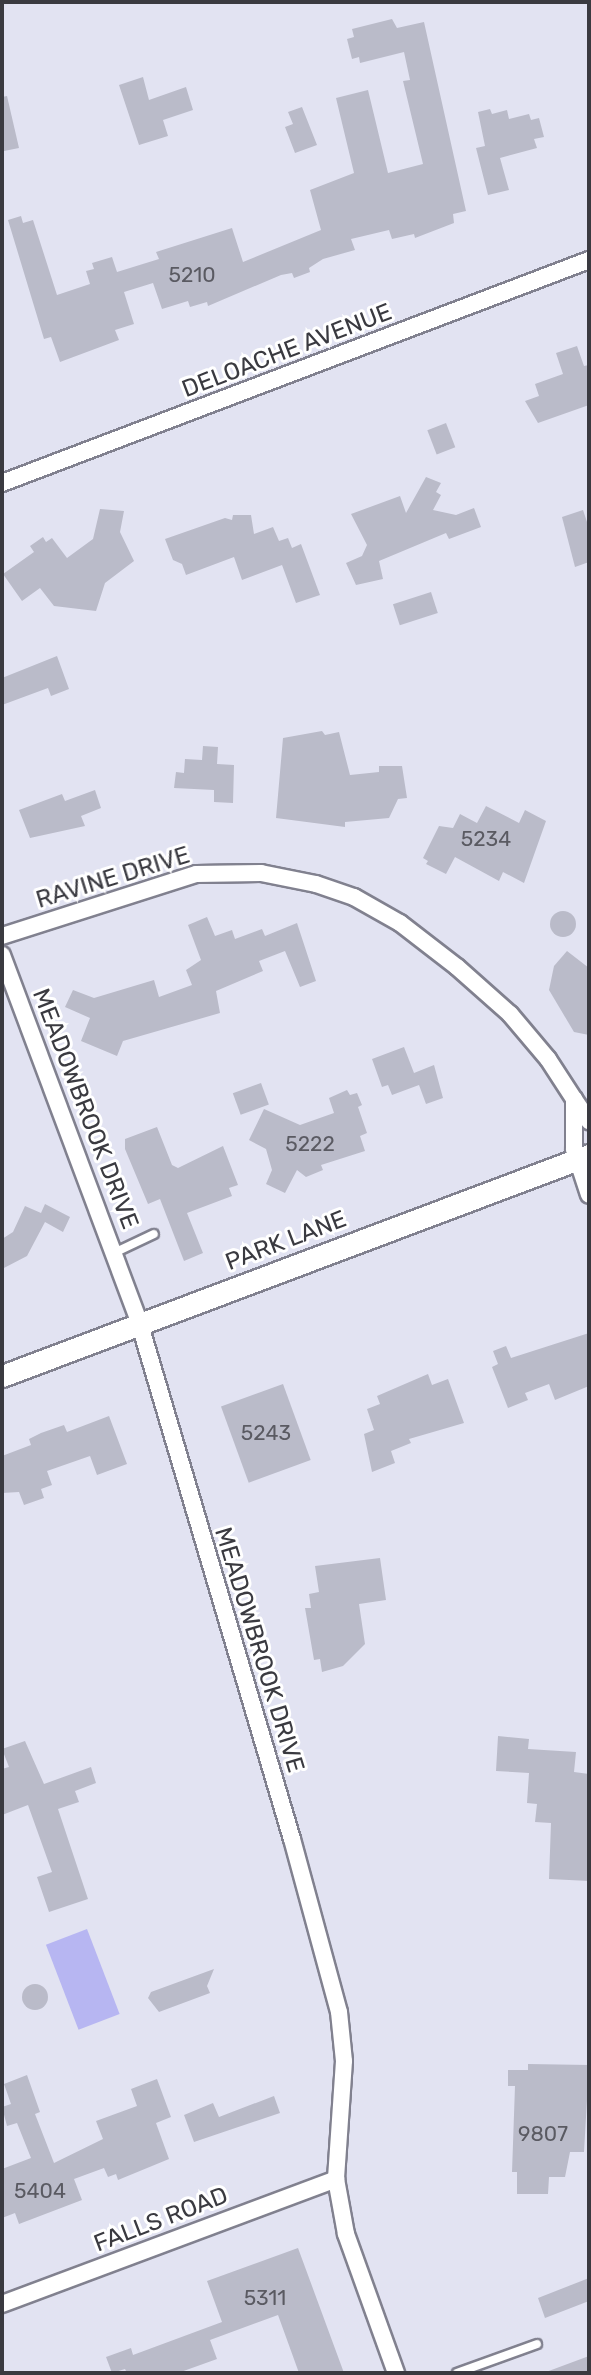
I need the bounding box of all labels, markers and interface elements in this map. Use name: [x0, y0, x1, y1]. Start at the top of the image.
house number: 5210: [168, 262, 216, 288]
street label: DELOACHE AVENUE: [178, 298, 396, 404]
house number: 5234: [461, 826, 511, 852]
street label: RAVINE DRIVE: [33, 841, 193, 915]
street label: MEADOWBROOK DRIVE: [26, 985, 144, 1233]
house number: 5222: [285, 1131, 335, 1157]
street label: PARK LANE: [221, 1205, 351, 1277]
house number: 5243: [241, 1420, 291, 1446]
street label: MEADOWBROOK DRIVE: [208, 1524, 310, 1776]
house number: 9807: [518, 2121, 568, 2147]
house number: 5404: [14, 2178, 66, 2204]
street label: FALLS ROAD: [90, 2181, 232, 2259]
house number: 5311: [244, 2285, 286, 2311]

